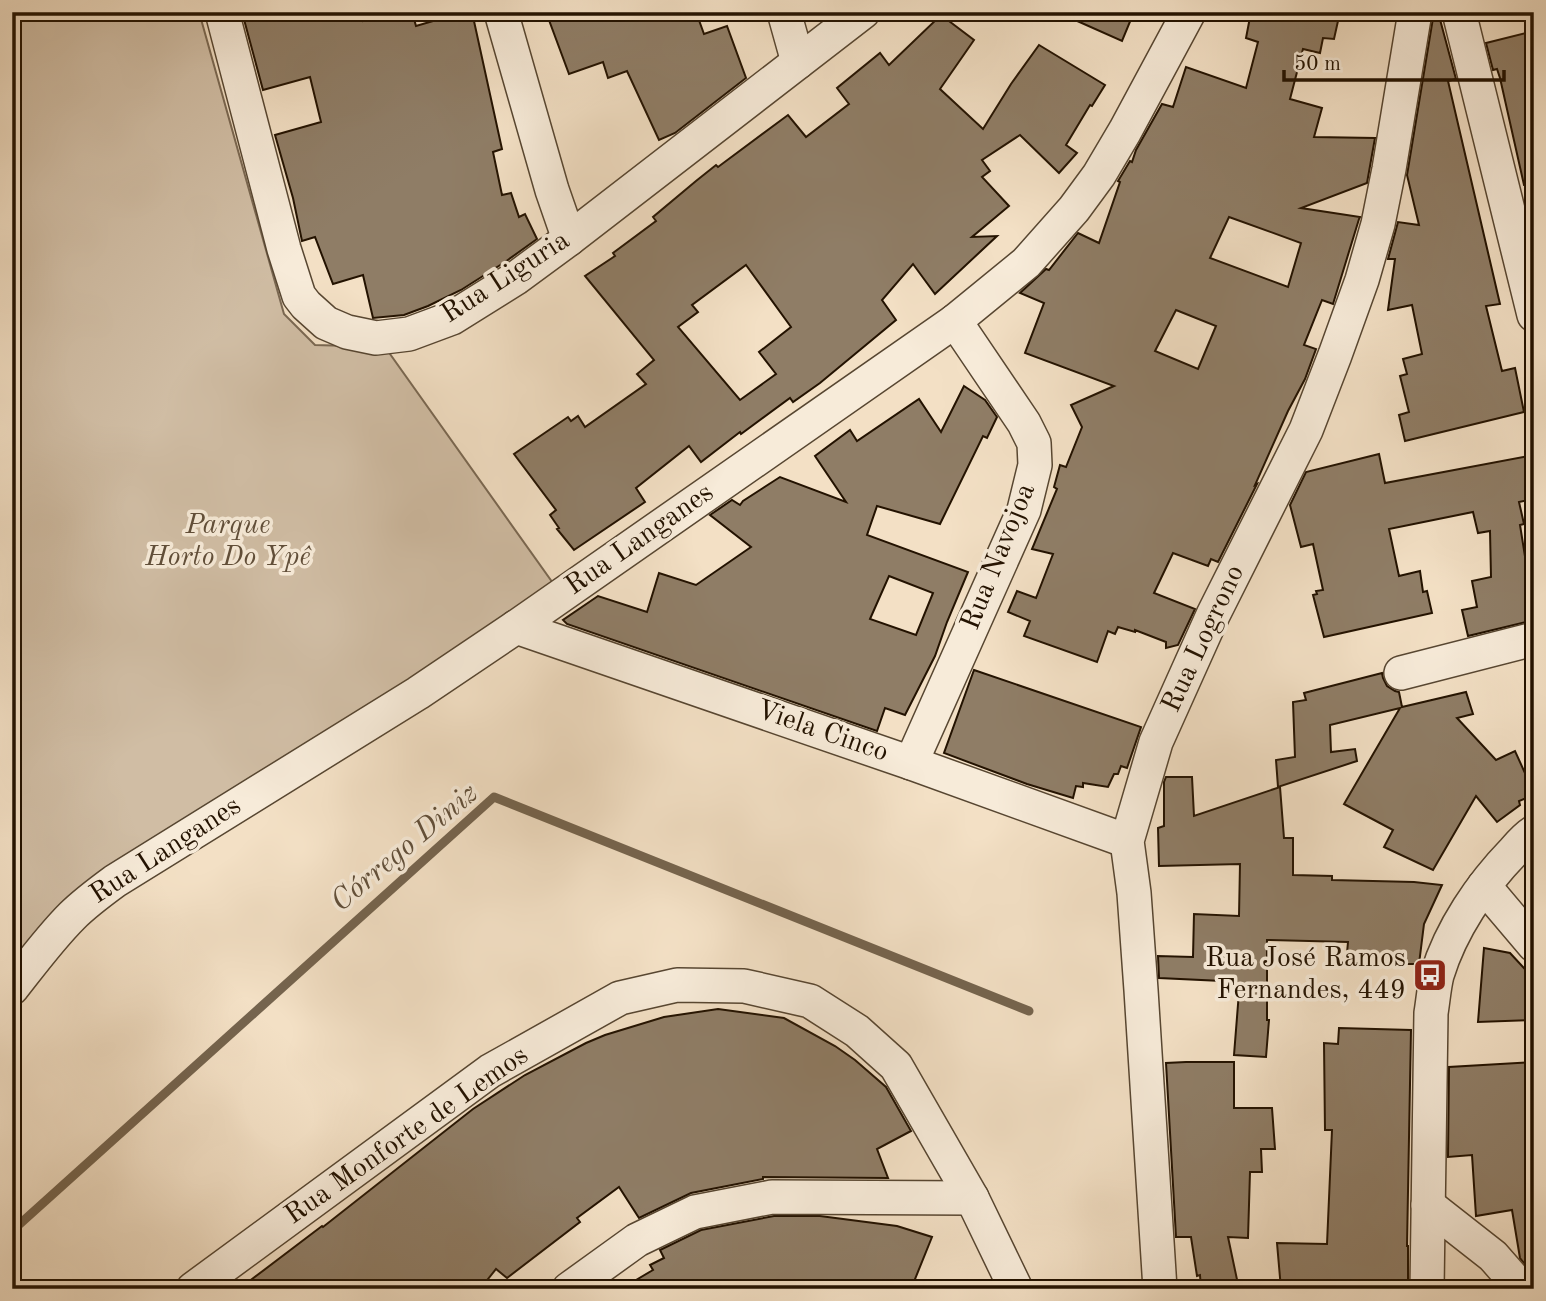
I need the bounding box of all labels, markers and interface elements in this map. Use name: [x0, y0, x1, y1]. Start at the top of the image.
scale bar: [1284, 38, 1504, 82]
text: 50 m: [1294, 54, 1341, 75]
street label: Rua Liguria: [437, 226, 575, 329]
street label: Rua Langanes: [561, 479, 719, 601]
street label: Rua Navojoa: [957, 480, 1041, 634]
park label: Parque Horto Do Ypê: [144, 512, 312, 572]
street label: Rua Logrono: [1158, 561, 1250, 717]
street label: Viela Cinco: [752, 696, 892, 768]
water label: Córrego Diniz: [326, 778, 484, 918]
street label: Rua Langanes: [86, 792, 246, 910]
place label: Rua José Ramos Fernandes, 449: [1205, 945, 1406, 1005]
bus stop icon: Rua José Ramos Fernandes, 449: [1411, 956, 1449, 994]
street label: Rua Monforte de Lemos: [280, 1041, 534, 1231]

